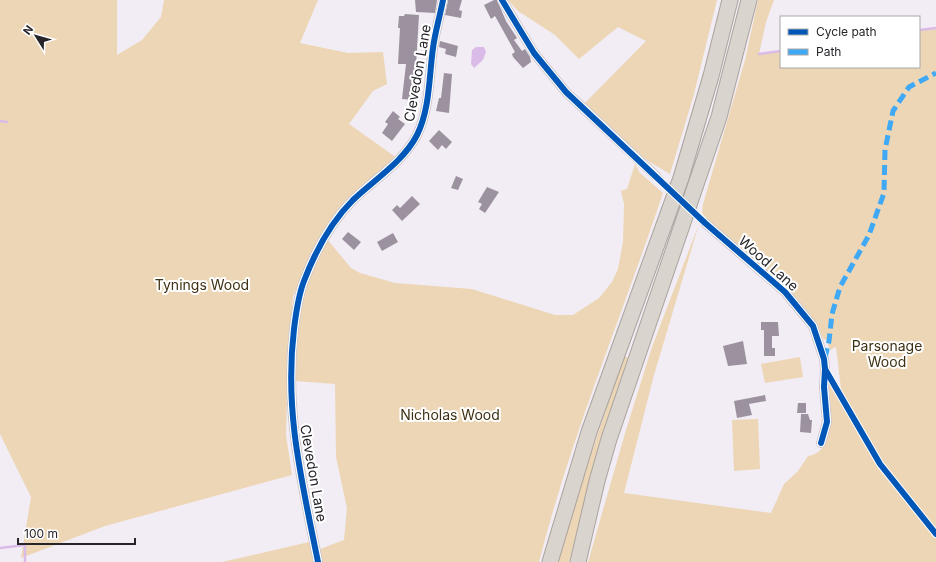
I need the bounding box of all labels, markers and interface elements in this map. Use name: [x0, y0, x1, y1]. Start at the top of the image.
north arrow: [16, 16, 56, 56]
legend: [780, 16, 920, 68]
text: N: [20, 22, 36, 38]
street label: Clevedon Lane: [400, 23, 434, 123]
text: Cycle path: [816, 24, 877, 39]
text: Path: [816, 44, 841, 59]
street label: Wood Lane: [736, 232, 802, 294]
park label: Tynings Wood: [155, 276, 249, 293]
park label: Parsonage Wood: [852, 337, 922, 370]
park label: Nicholas Wood: [400, 406, 500, 423]
street label: Clevedon Lane: [297, 423, 331, 523]
scale bar: [18, 520, 135, 546]
text: 100 m: [24, 526, 58, 541]

